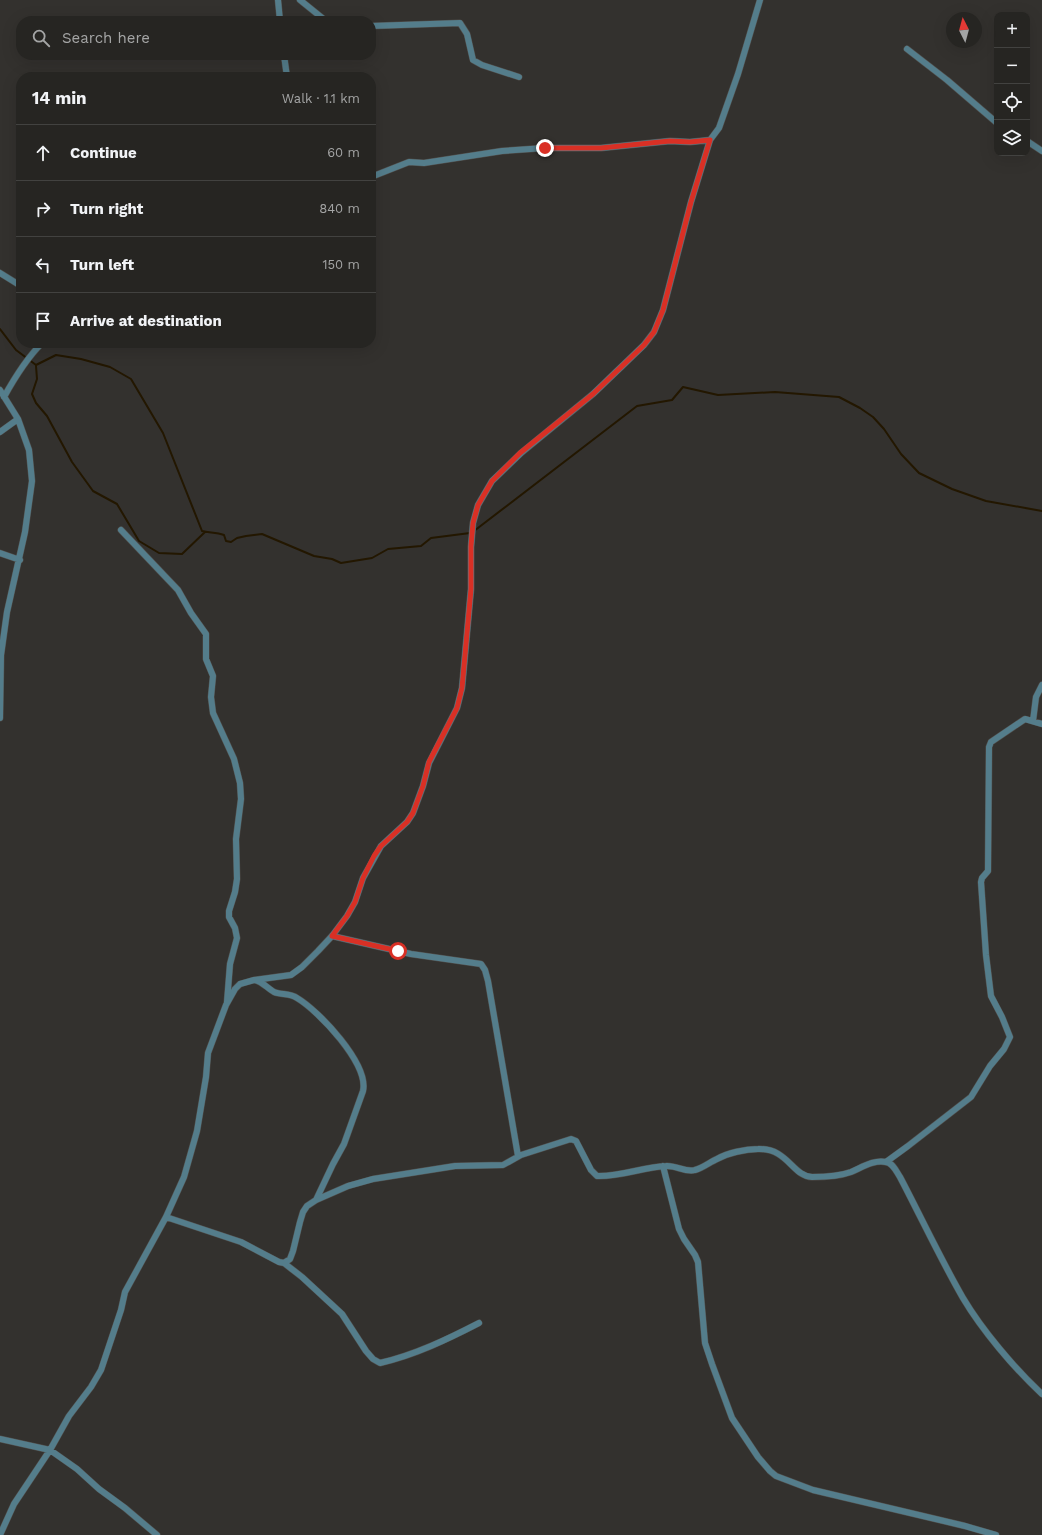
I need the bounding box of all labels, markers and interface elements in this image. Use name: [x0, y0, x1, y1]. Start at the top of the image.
north arrow: [946, 12, 982, 48]
map controls: [994, 12, 1030, 156]
button: +: [994, 12, 1030, 48]
search box: [16, 16, 376, 60]
icon: search: [30, 27, 52, 49]
text: Search here: [62, 29, 150, 47]
button: −: [994, 48, 1030, 84]
button: locate: [994, 84, 1030, 120]
text: 14 min: [32, 88, 87, 108]
text: Walk · 1.1 km: [282, 91, 360, 106]
button: layers: [994, 120, 1030, 156]
route end: [536, 139, 554, 157]
icon: ahead: [32, 142, 54, 164]
text: Continue: [70, 144, 137, 162]
text: 60 m: [327, 145, 360, 160]
icon: right: [32, 198, 54, 220]
text: Turn right: [70, 200, 143, 218]
text: 840 m: [319, 201, 360, 216]
icon: left: [32, 254, 54, 276]
text: Turn left: [70, 256, 134, 274]
text: 150 m: [322, 257, 360, 272]
icon: arrive: [32, 310, 54, 332]
text: Arrive at destination: [70, 312, 222, 330]
route start: [389, 942, 407, 960]

